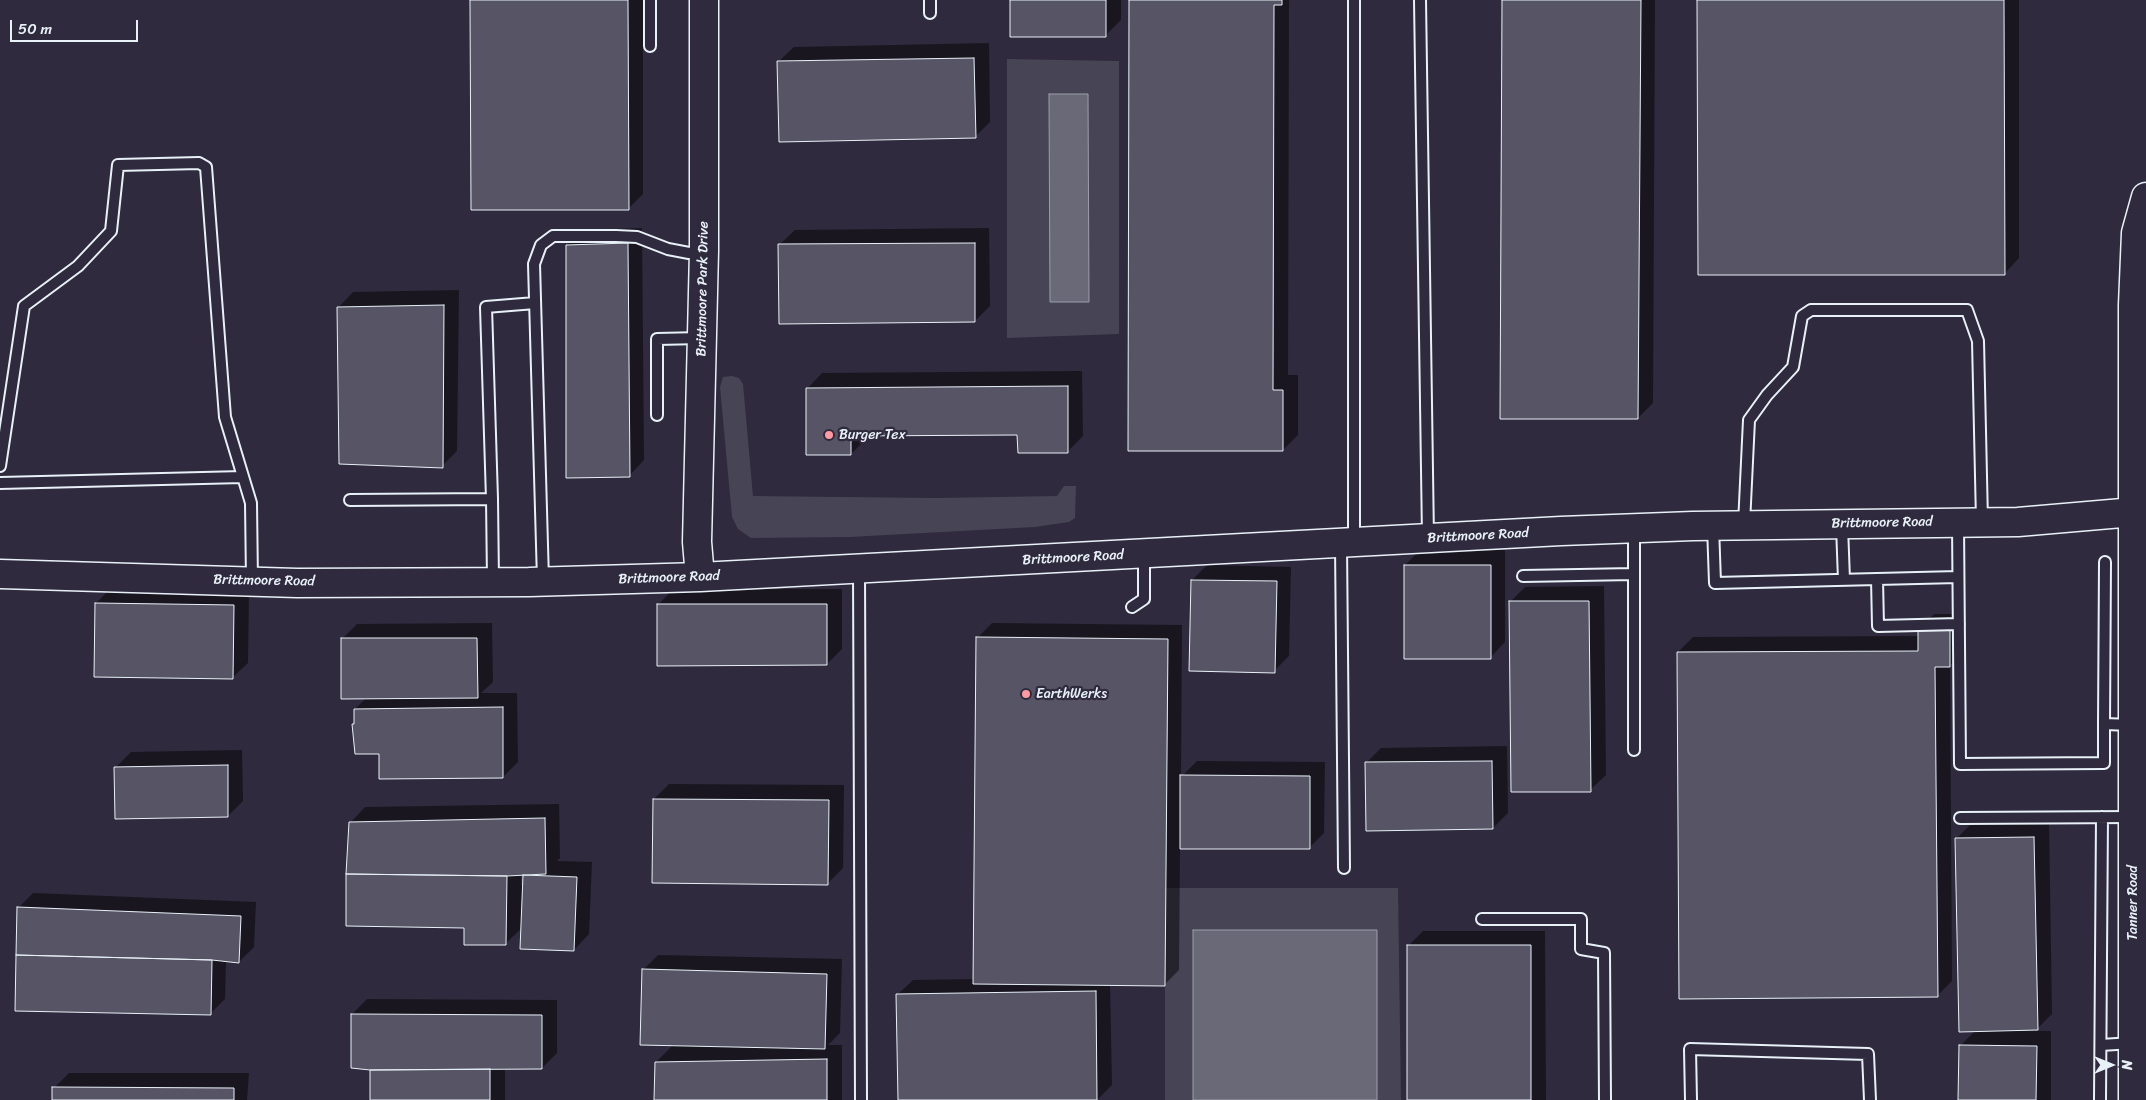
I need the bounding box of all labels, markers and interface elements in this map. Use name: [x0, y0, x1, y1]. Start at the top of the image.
scale bar: [12, 10, 140, 42]
text: 50 m: [18, 16, 52, 42]
street label: Brittmoore Park Drive: [693, 221, 713, 357]
place label: Burger Tex: [839, 427, 906, 443]
marker: Burger Tex: [823, 429, 835, 441]
street label: Brittmoore Road: [1831, 514, 1933, 532]
street label: Brittmoore Road: [1427, 525, 1529, 547]
street label: Brittmoore Road: [1022, 547, 1124, 569]
street label: Brittmoore Road: [618, 568, 720, 588]
street label: Brittmoore Road: [213, 572, 315, 590]
place label: EarthWerks: [1036, 686, 1107, 702]
marker: EarthWerks: [1020, 688, 1032, 700]
street label: Tanner Road: [2125, 865, 2141, 941]
north arrow: [2086, 1040, 2136, 1090]
text: N: [2114, 1060, 2139, 1070]

